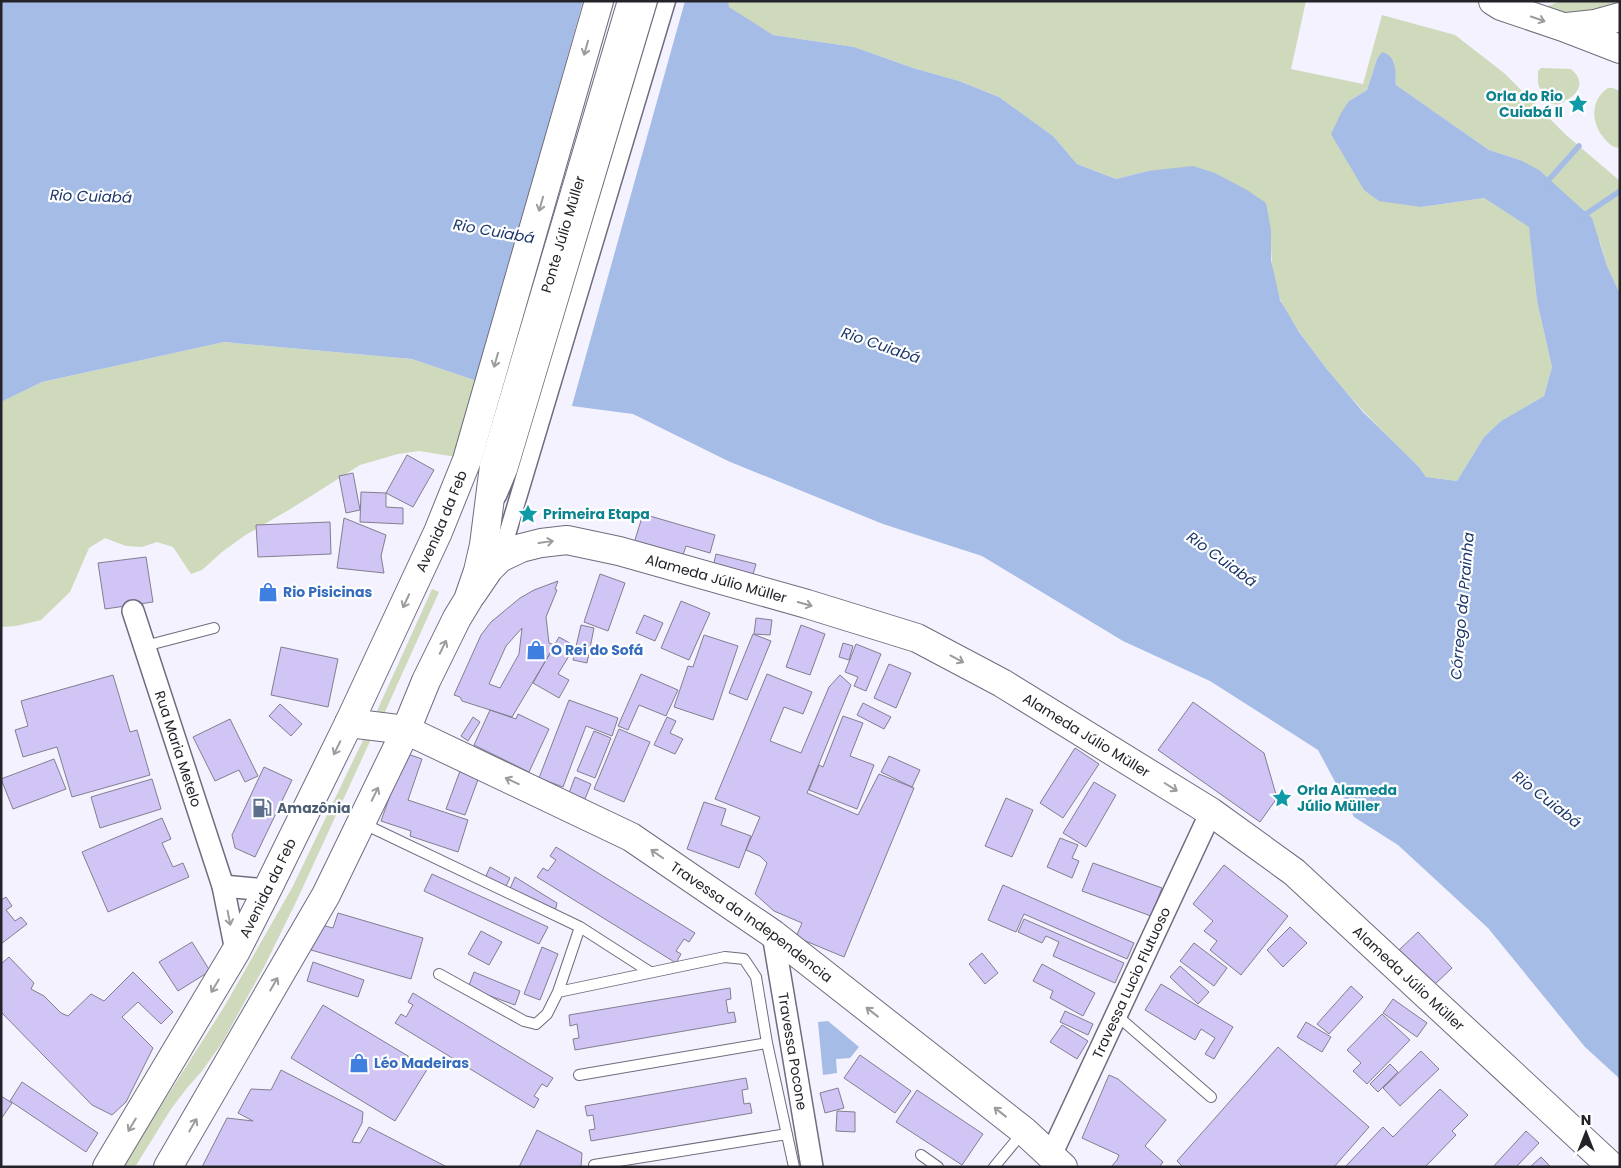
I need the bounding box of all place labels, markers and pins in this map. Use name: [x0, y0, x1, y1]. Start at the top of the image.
place label: Orla do Rio Cuiabá II: [1486, 86, 1563, 122]
place icon: Orla do Rio Cuiabá II: [1567, 93, 1589, 115]
place icon: Primeira Etapa: [517, 503, 539, 525]
place label: Primeira Etapa: [543, 504, 650, 524]
shop icon: Rio Pisicinas: [257, 581, 279, 603]
place label: Rio Pisicinas: [283, 582, 372, 602]
shop icon: O Rei do Sofá: [525, 639, 547, 661]
place label: O Rei do Sofá: [551, 640, 643, 660]
place label: Orla Alameda Júlio Müller: [1297, 780, 1397, 816]
place icon: Orla Alameda Júlio Müller: [1271, 787, 1293, 809]
fuel station icon: Amazônia: [251, 797, 273, 819]
place label: Amazônia: [277, 798, 351, 818]
shop icon: Léo Madeiras: [348, 1052, 370, 1074]
place label: Léo Madeiras: [374, 1053, 469, 1073]

